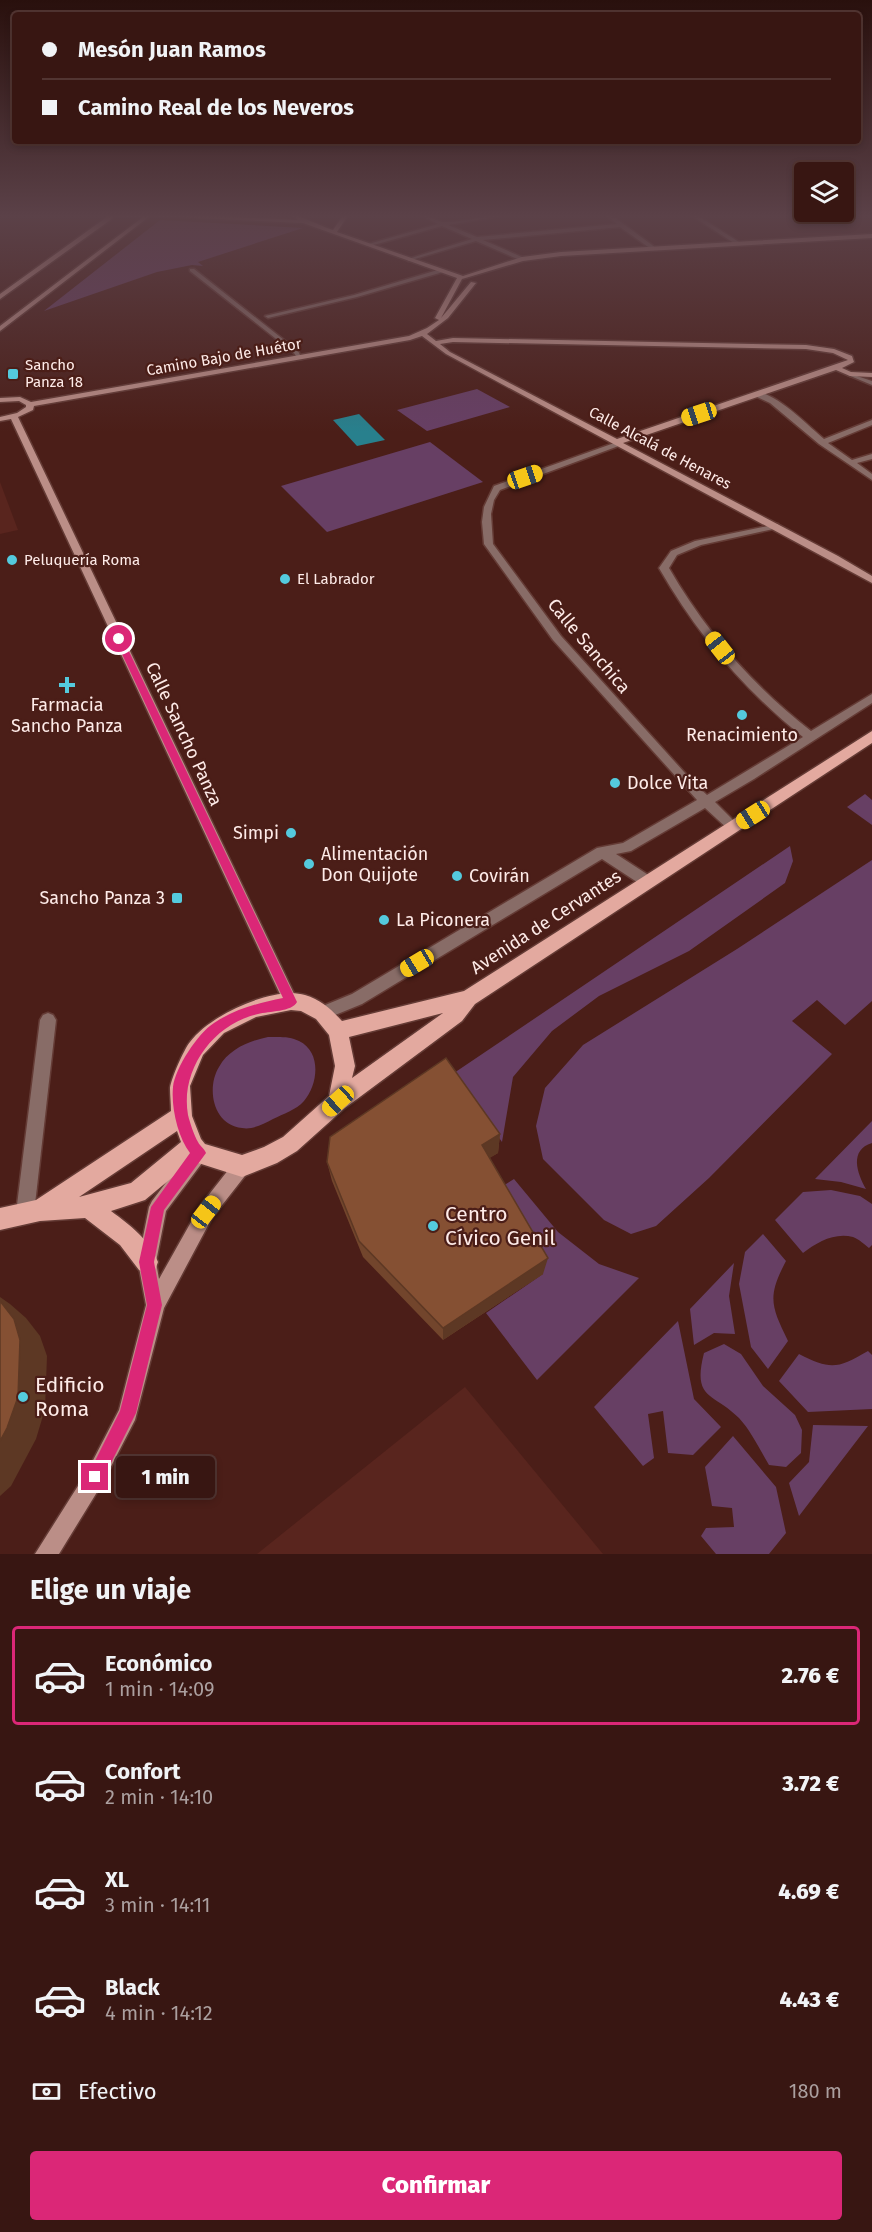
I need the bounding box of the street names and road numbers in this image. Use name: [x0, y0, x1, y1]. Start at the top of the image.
street label: Camino Bajo de Huétor: [145, 334, 303, 380]
street label: Calle Alcalá de Henares: [586, 403, 734, 493]
street label: Calle Sanchica: [543, 594, 635, 698]
street label: Calle Sancho Panza: [141, 659, 227, 809]
street label: Avenida de Cervantes: [467, 865, 625, 979]

